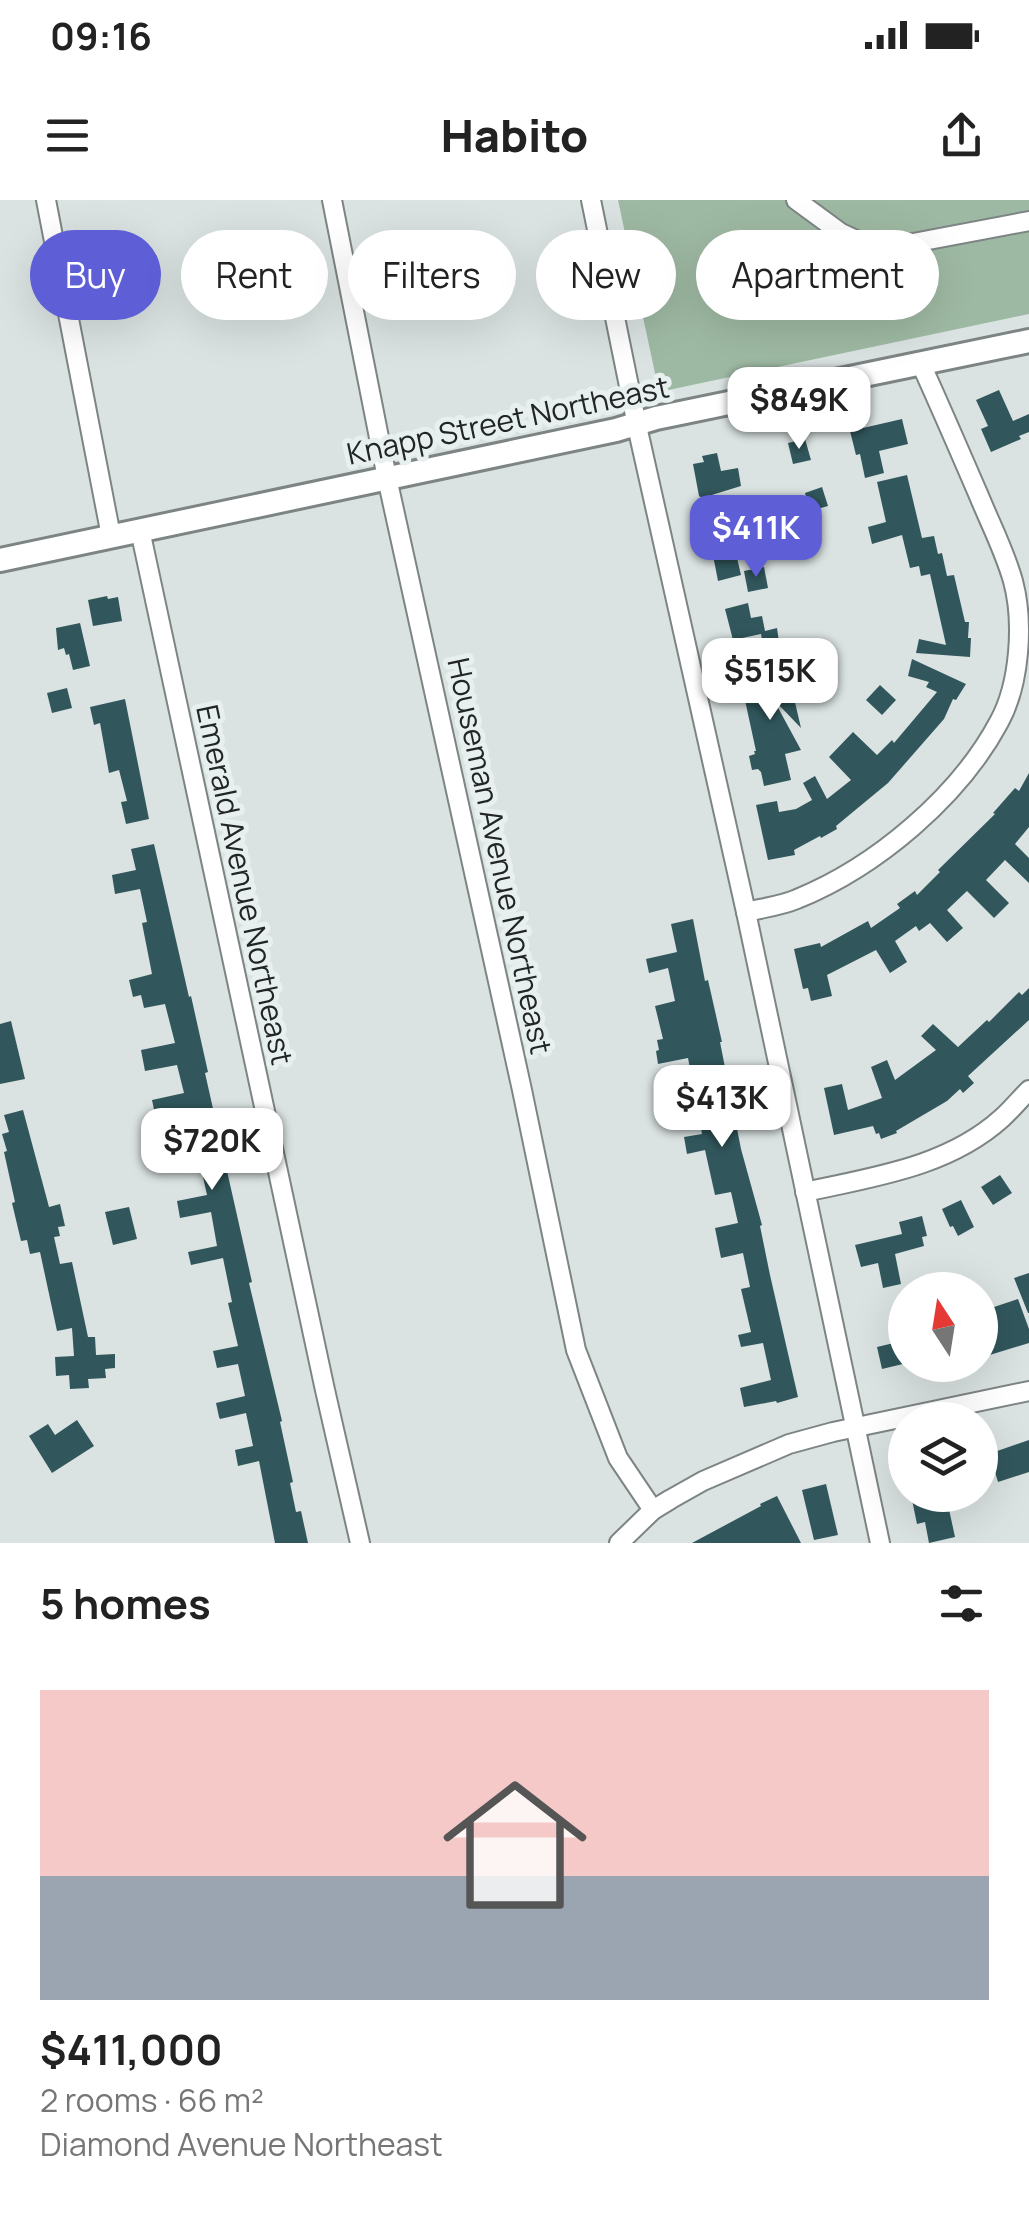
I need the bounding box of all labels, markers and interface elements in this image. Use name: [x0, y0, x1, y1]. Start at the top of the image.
text: 09:16: [50, 9, 152, 61]
text: Habito: [441, 104, 588, 166]
icon: menu: [40, 108, 95, 163]
icon: share: [934, 108, 989, 163]
chip: Buy: [30, 230, 161, 320]
chip: Rent: [181, 230, 328, 320]
chip: Filters: [348, 230, 516, 320]
chip: New: [536, 230, 676, 320]
chip: Apartment: [696, 230, 939, 320]
street label: Knapp Street Northeast: [343, 365, 673, 474]
pin: $849K: [729, 367, 869, 452]
text: $849K: [750, 377, 848, 421]
pin: $411K: [686, 495, 826, 580]
text: $411K: [712, 505, 800, 549]
pin: $515K: [700, 638, 840, 723]
text: $515K: [724, 648, 816, 692]
street label: Houseman Avenue Northeast: [438, 654, 563, 1058]
street label: Emerald Avenue Northeast: [187, 701, 304, 1068]
pin: $413K: [652, 1065, 792, 1150]
text: $413K: [676, 1075, 768, 1119]
pin: $720K: [142, 1108, 282, 1193]
text: $720K: [163, 1118, 261, 1162]
north arrow: [888, 1272, 998, 1382]
map controls: [888, 1272, 998, 1512]
button: layers: [888, 1402, 998, 1512]
text: 5 homes: [40, 1574, 211, 1632]
icon: filters: [934, 1576, 989, 1631]
icon: home: [425, 1755, 605, 1935]
text: $411,000: [40, 2020, 223, 2078]
text: 2 rooms · 66 m²: [40, 2078, 264, 2122]
text: Diamond Avenue Northeast: [40, 2122, 443, 2166]

